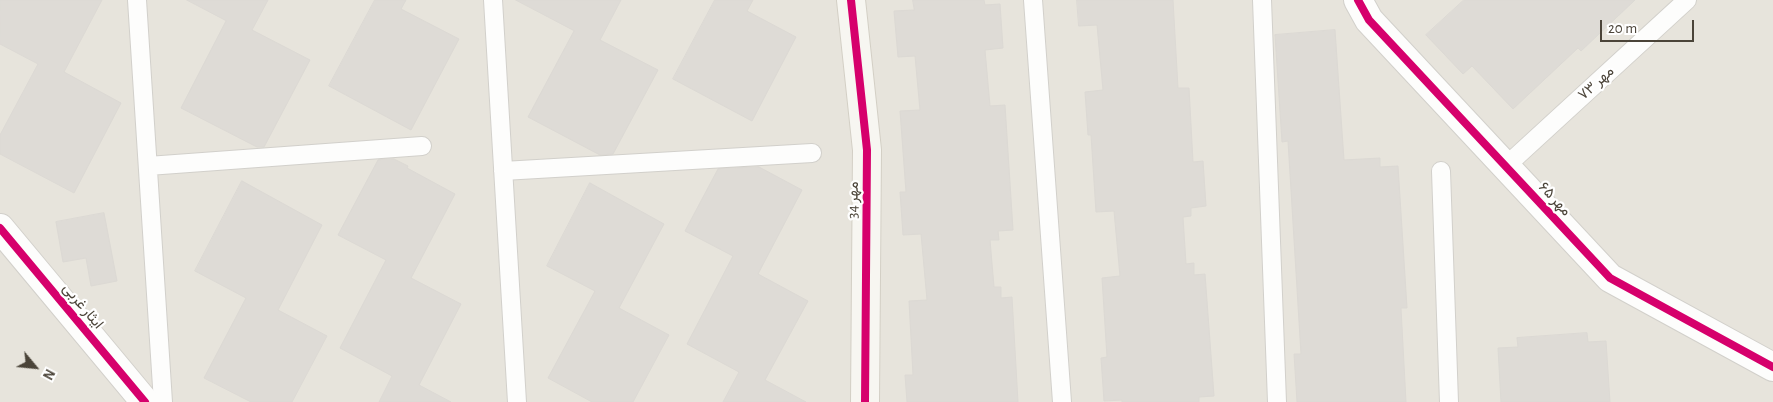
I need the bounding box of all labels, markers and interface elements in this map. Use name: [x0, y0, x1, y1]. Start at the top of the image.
scale bar: [1603, 10, 1697, 42]
text: 20 m: [1608, 21, 1637, 36]
street label: مهر ۷۳: [1574, 62, 1618, 104]
street label: مهر ۶۵: [1535, 178, 1575, 220]
street label: مهر 34: [844, 181, 862, 219]
street label: ایثار غربی: [59, 279, 107, 333]
north arrow: [10, 342, 60, 392]
text: N: [40, 366, 57, 382]

